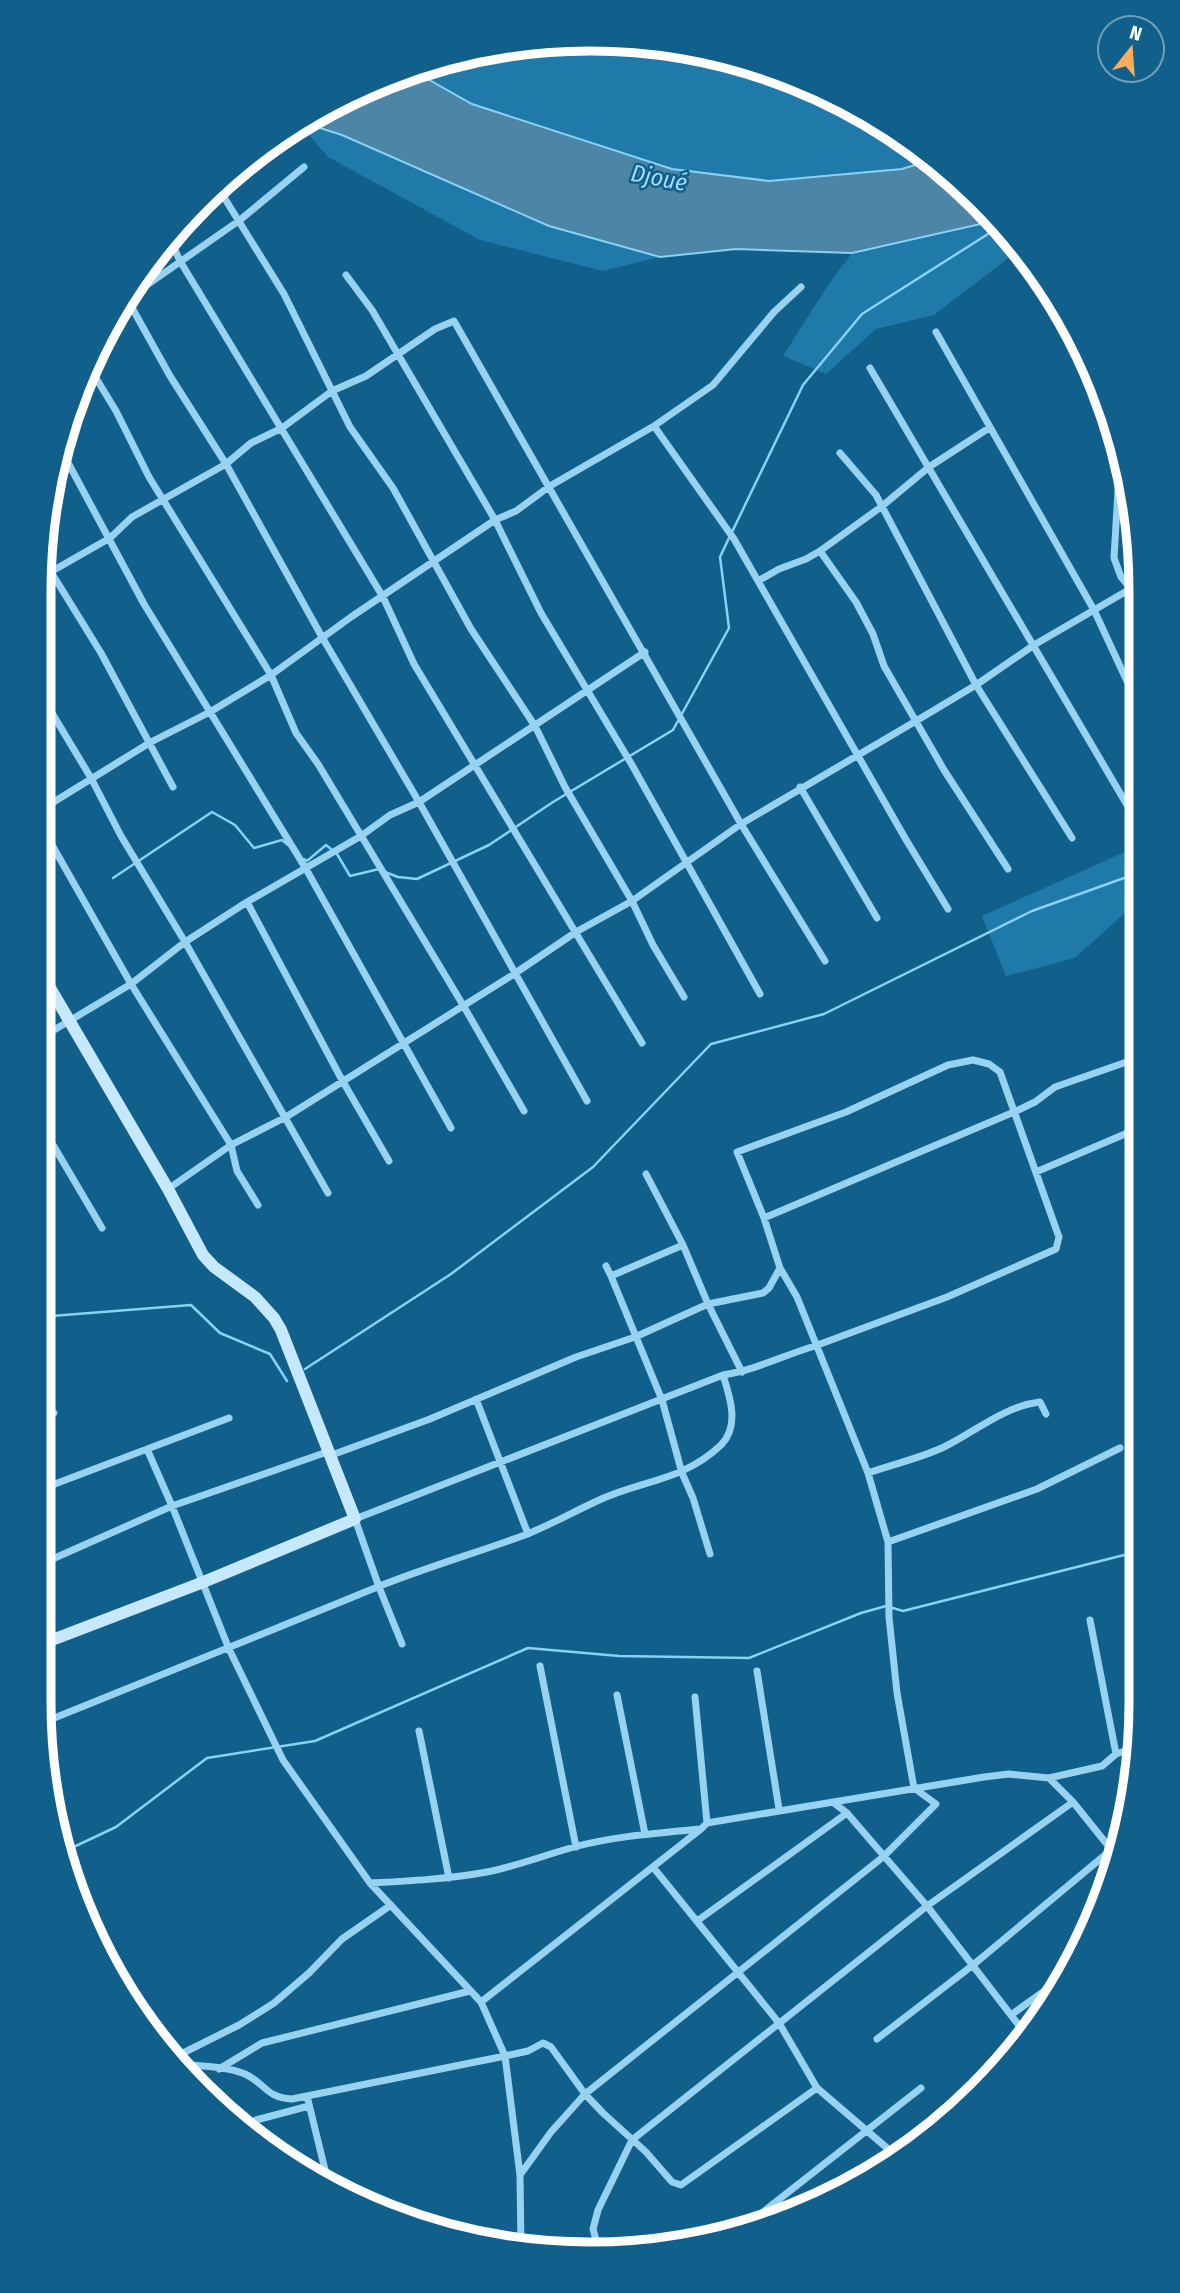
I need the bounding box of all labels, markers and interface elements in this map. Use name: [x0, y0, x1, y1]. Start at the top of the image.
north arrow: [1096, 14, 1166, 84]
text: N: [1127, 21, 1145, 46]
water label: Djoué: [629, 159, 689, 197]

